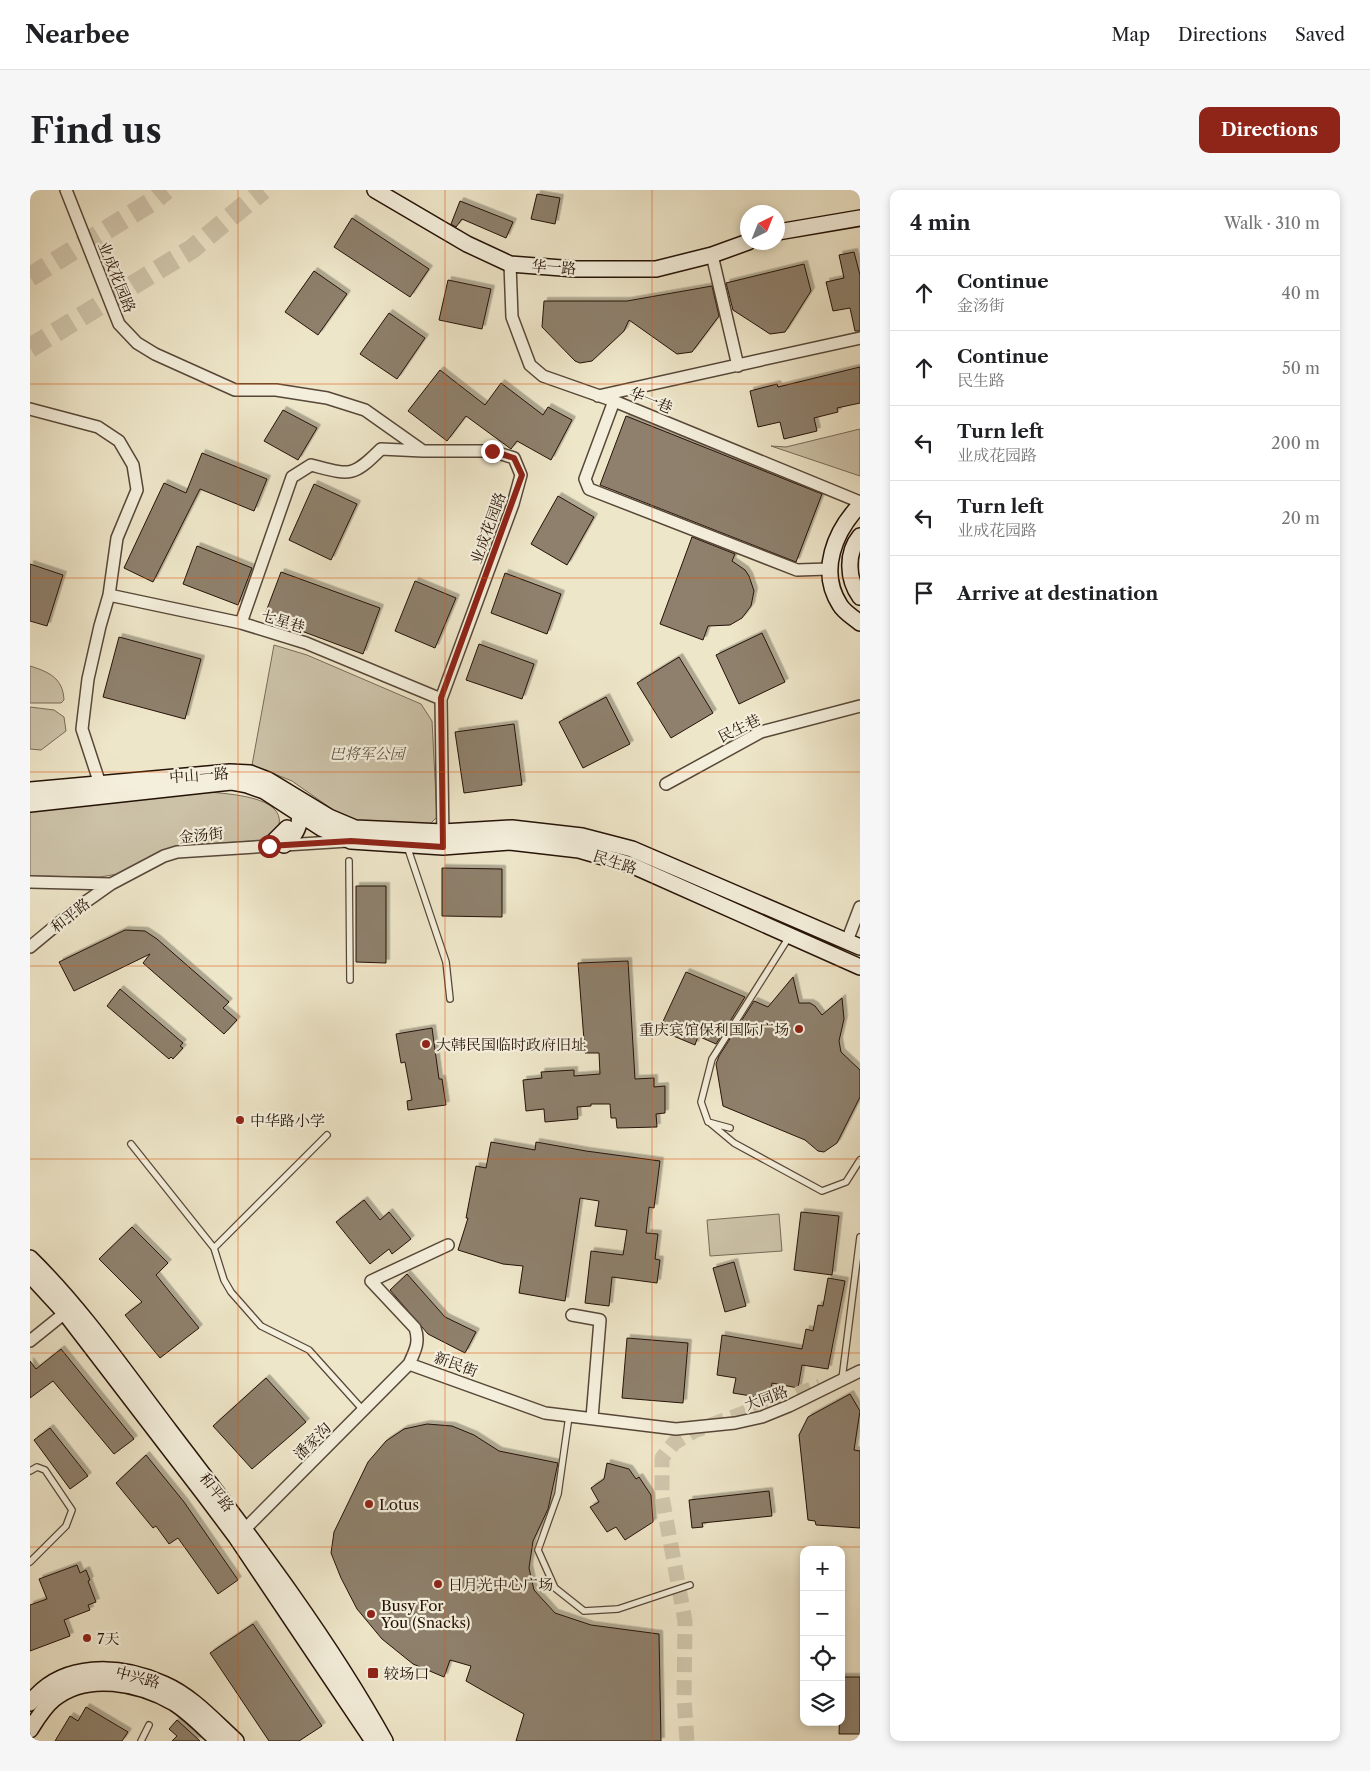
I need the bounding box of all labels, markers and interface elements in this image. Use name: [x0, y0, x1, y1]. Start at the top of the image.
text: Nearbee: [25, 20, 130, 49]
text: Map: [1111, 24, 1150, 46]
text: Directions: [1178, 24, 1267, 46]
text: Saved: [1295, 24, 1345, 46]
button: Directions: [1199, 107, 1340, 153]
text: Find us: [30, 109, 162, 152]
north arrow: [740, 205, 785, 250]
text: 4 min: [910, 210, 971, 235]
text: Walk · 310 m: [1224, 213, 1320, 233]
street label: 业成花园路: [94, 239, 140, 315]
street label: 华一路: [531, 256, 577, 278]
text: Continue: [957, 270, 1049, 293]
icon: ahead: [910, 279, 938, 307]
text: 40 m: [1281, 283, 1320, 303]
text: 金汤街: [957, 295, 1005, 315]
text: Continue: [957, 345, 1049, 368]
icon: ahead: [910, 354, 938, 382]
text: 50 m: [1282, 358, 1320, 378]
text: 民生路: [957, 370, 1005, 390]
street label: 华一巷: [627, 383, 675, 417]
text: Turn left: [957, 420, 1044, 443]
icon: left: [910, 429, 938, 457]
text: 200 m: [1271, 433, 1320, 453]
route end: [481, 440, 504, 463]
text: 业成花园路: [957, 445, 1037, 465]
street label: 业成花园路: [466, 490, 510, 566]
text: Turn left: [957, 495, 1044, 518]
icon: left: [910, 504, 938, 532]
text: 20 m: [1281, 508, 1320, 528]
text: 业成花园路: [957, 520, 1037, 540]
icon: arrive: [910, 579, 938, 607]
text: Arrive at destination: [957, 582, 1158, 605]
street label: 七星巷: [259, 605, 307, 637]
street label: 民生巷: [715, 710, 763, 746]
park label: 巴将军公园: [329, 744, 406, 763]
street label: 中山一路: [168, 763, 230, 787]
street label: 金汤街: [178, 823, 224, 847]
route start: [258, 835, 281, 858]
street label: 民生路: [591, 846, 639, 878]
street label: 和平路: [46, 894, 94, 936]
place label: 重庆宾馆保利国际广场: [639, 1020, 789, 1039]
marker: 重庆宾馆保利国际广场: [793, 1023, 805, 1035]
place label: 大韩民国临时政府旧址: [436, 1035, 586, 1054]
marker: 大韩民国临时政府旧址: [420, 1038, 432, 1050]
place label: 中华路小学: [250, 1111, 325, 1130]
marker: 中华路小学: [234, 1114, 246, 1126]
street label: 新民街: [432, 1347, 480, 1381]
street label: 大同路: [742, 1381, 790, 1415]
street label: 潘家沟: [289, 1418, 335, 1464]
street label: 和平路: [196, 1468, 238, 1516]
place label: Lotus: [379, 1495, 419, 1514]
marker: Lotus: [363, 1498, 375, 1510]
map controls: [800, 1546, 845, 1726]
button: +: [800, 1546, 845, 1591]
place label: 日月光中心广场: [448, 1575, 553, 1594]
marker: 日月光中心广场: [432, 1578, 444, 1590]
button: −: [800, 1591, 845, 1636]
place label: Busy For You (Snacks): [380, 1596, 470, 1632]
marker: Busy For You (Snacks): [365, 1608, 377, 1620]
place label: 7天: [97, 1629, 119, 1648]
marker: 7天: [81, 1632, 93, 1644]
button: locate: [800, 1636, 845, 1681]
street label: 中兴路: [114, 1662, 162, 1692]
place label: 较场口: [384, 1664, 429, 1683]
marker: 较场口: [366, 1666, 380, 1680]
button: layers: [800, 1681, 845, 1726]

